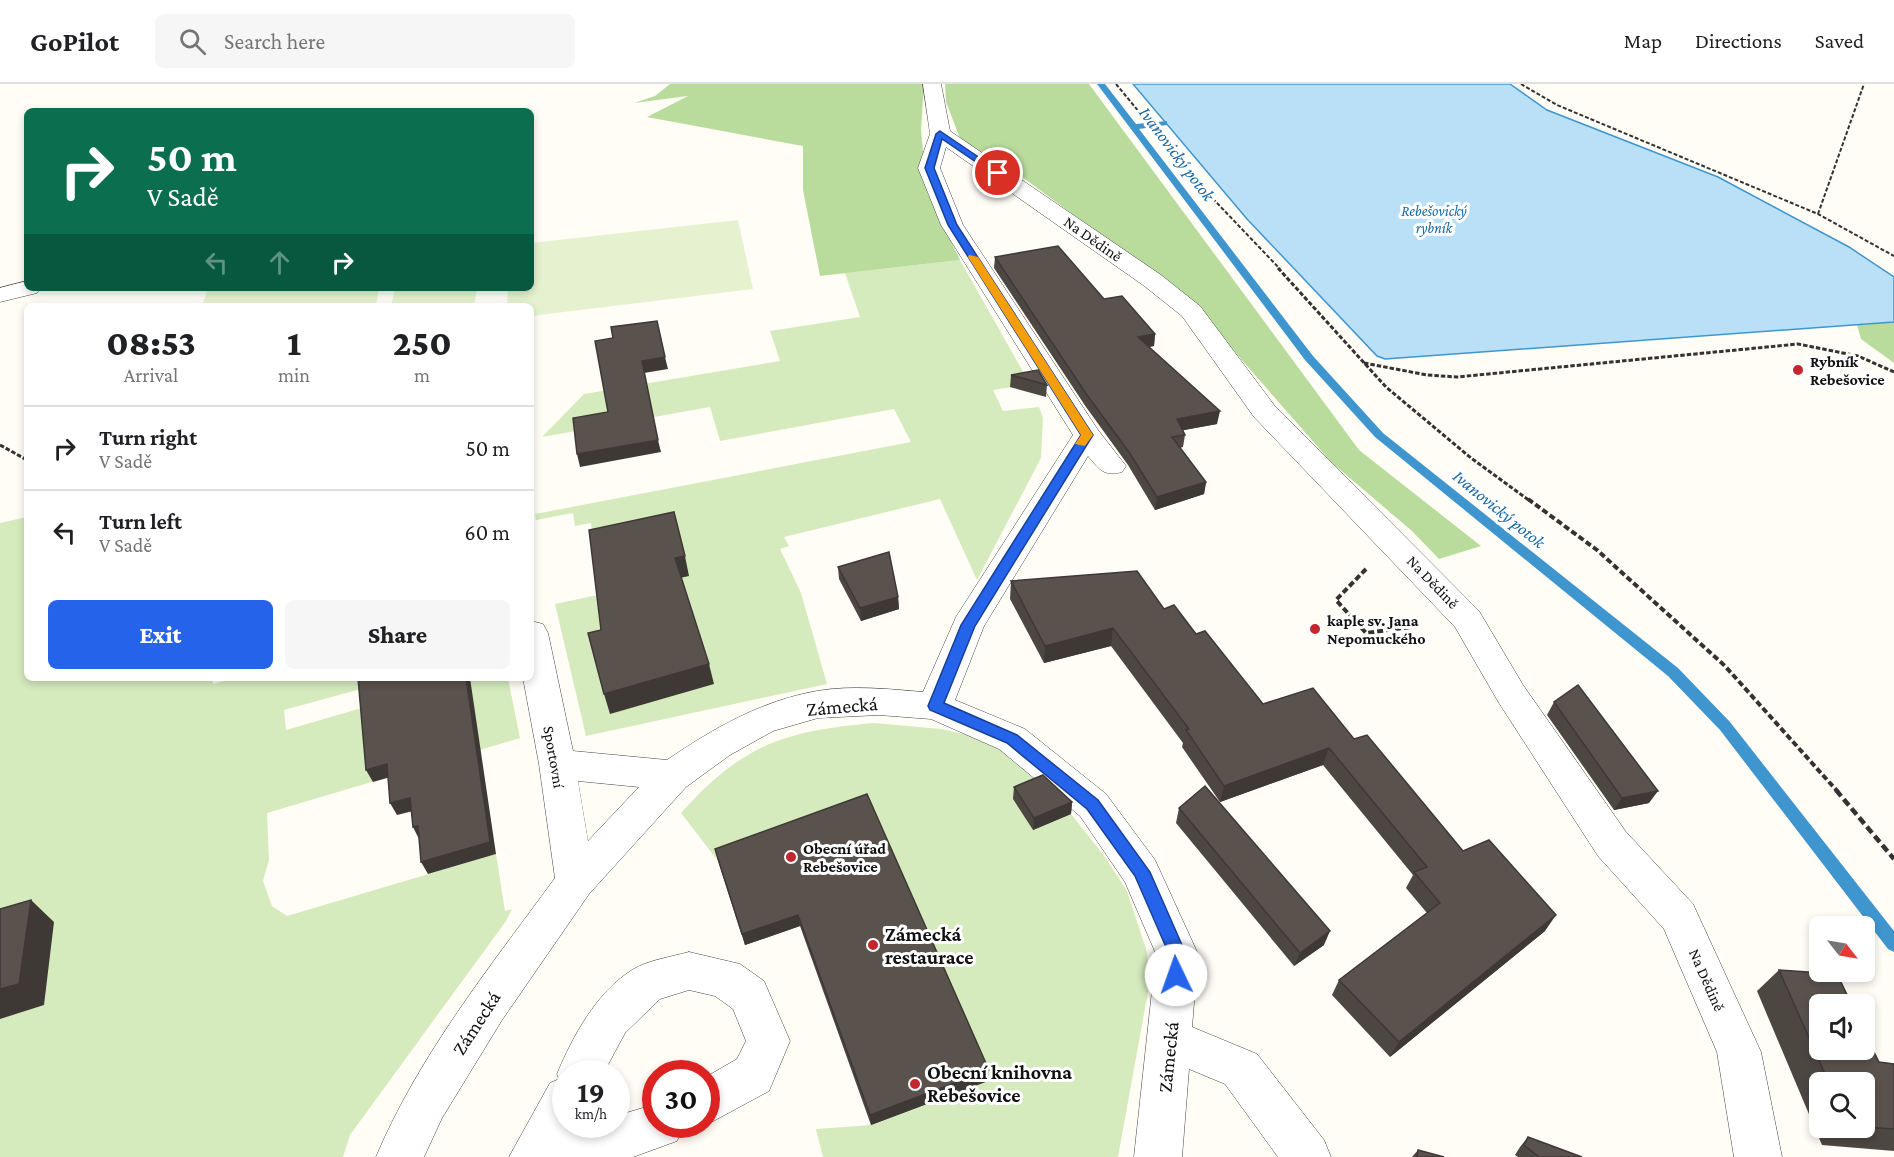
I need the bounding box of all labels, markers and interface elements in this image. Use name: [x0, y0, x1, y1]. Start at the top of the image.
search box: [155, 14, 575, 68]
icon: search: [176, 25, 209, 58]
text: GoPilot: [30, 26, 119, 57]
text: Search here: [224, 29, 325, 54]
text: Map: [1624, 29, 1662, 53]
text: Directions: [1695, 29, 1782, 53]
text: Saved: [1815, 29, 1864, 53]
water label: Ivanovický potok: [1135, 103, 1220, 206]
icon: right: [48, 132, 126, 210]
text: 50 m: [147, 133, 237, 180]
pin: [972, 147, 1023, 198]
icon: arrive: [981, 156, 1014, 189]
text: V Sadě: [147, 182, 219, 212]
water label: Rebešovický rybník: [1401, 203, 1467, 237]
street label: Na Dědině: [1061, 213, 1125, 265]
icon: left: [200, 246, 233, 279]
icon: ahead: [263, 246, 296, 279]
icon: right: [326, 246, 359, 279]
text: 08:53: [106, 323, 196, 363]
text: 1: [287, 323, 301, 363]
text: 250: [392, 323, 452, 363]
place label: Rybník Rebešovice: [1810, 353, 1885, 388]
marker: Rybník Rebešovice: [1791, 363, 1805, 377]
text: Arrival: [124, 364, 178, 386]
text: min: [278, 364, 310, 386]
text: m: [414, 364, 430, 386]
text: Turn right: [99, 425, 197, 450]
icon: right: [48, 432, 81, 465]
text: 50 m: [465, 436, 510, 461]
text: V Sadě: [99, 450, 152, 472]
water label: Ivanovický potok: [1449, 466, 1550, 553]
text: Turn left: [99, 509, 182, 534]
icon: left: [48, 516, 81, 549]
text: 60 m: [465, 520, 510, 545]
text: V Sadě: [99, 534, 152, 556]
street label: Na Dědině: [1404, 552, 1462, 612]
button: Exit: [48, 600, 273, 669]
button: Share: [285, 600, 510, 669]
place label: kaple sv. Jana Nepomuckého: [1327, 612, 1425, 647]
marker: kaple sv. Jana Nepomuckého: [1308, 622, 1322, 636]
street label: Zámecká: [805, 692, 879, 720]
street label: Sportovní: [539, 725, 568, 790]
place label: Obecní úřad Rebešovice: [803, 840, 886, 875]
marker: Obecní úřad Rebešovice: [784, 850, 798, 864]
north arrow: [1809, 916, 1875, 982]
map controls: [1809, 916, 1875, 1138]
place label: Zámecká restaurace: [885, 923, 974, 968]
marker: Zámecká restaurace: [866, 938, 880, 952]
position arrow: [1144, 943, 1208, 1007]
street label: Na Dědině: [1686, 946, 1728, 1014]
street label: Zámecká: [447, 987, 505, 1059]
button: sound: [1809, 994, 1875, 1060]
street label: Zámecká: [1153, 1020, 1183, 1094]
speed limit sign: 30: [642, 1060, 720, 1138]
place label: Obecní knihovna Rebešovice: [927, 1061, 1072, 1106]
button: search: [1809, 1072, 1875, 1138]
text: 19: [577, 1075, 605, 1108]
marker: Obecní knihovna Rebešovice: [908, 1077, 922, 1091]
text: km/h: [575, 1106, 607, 1122]

